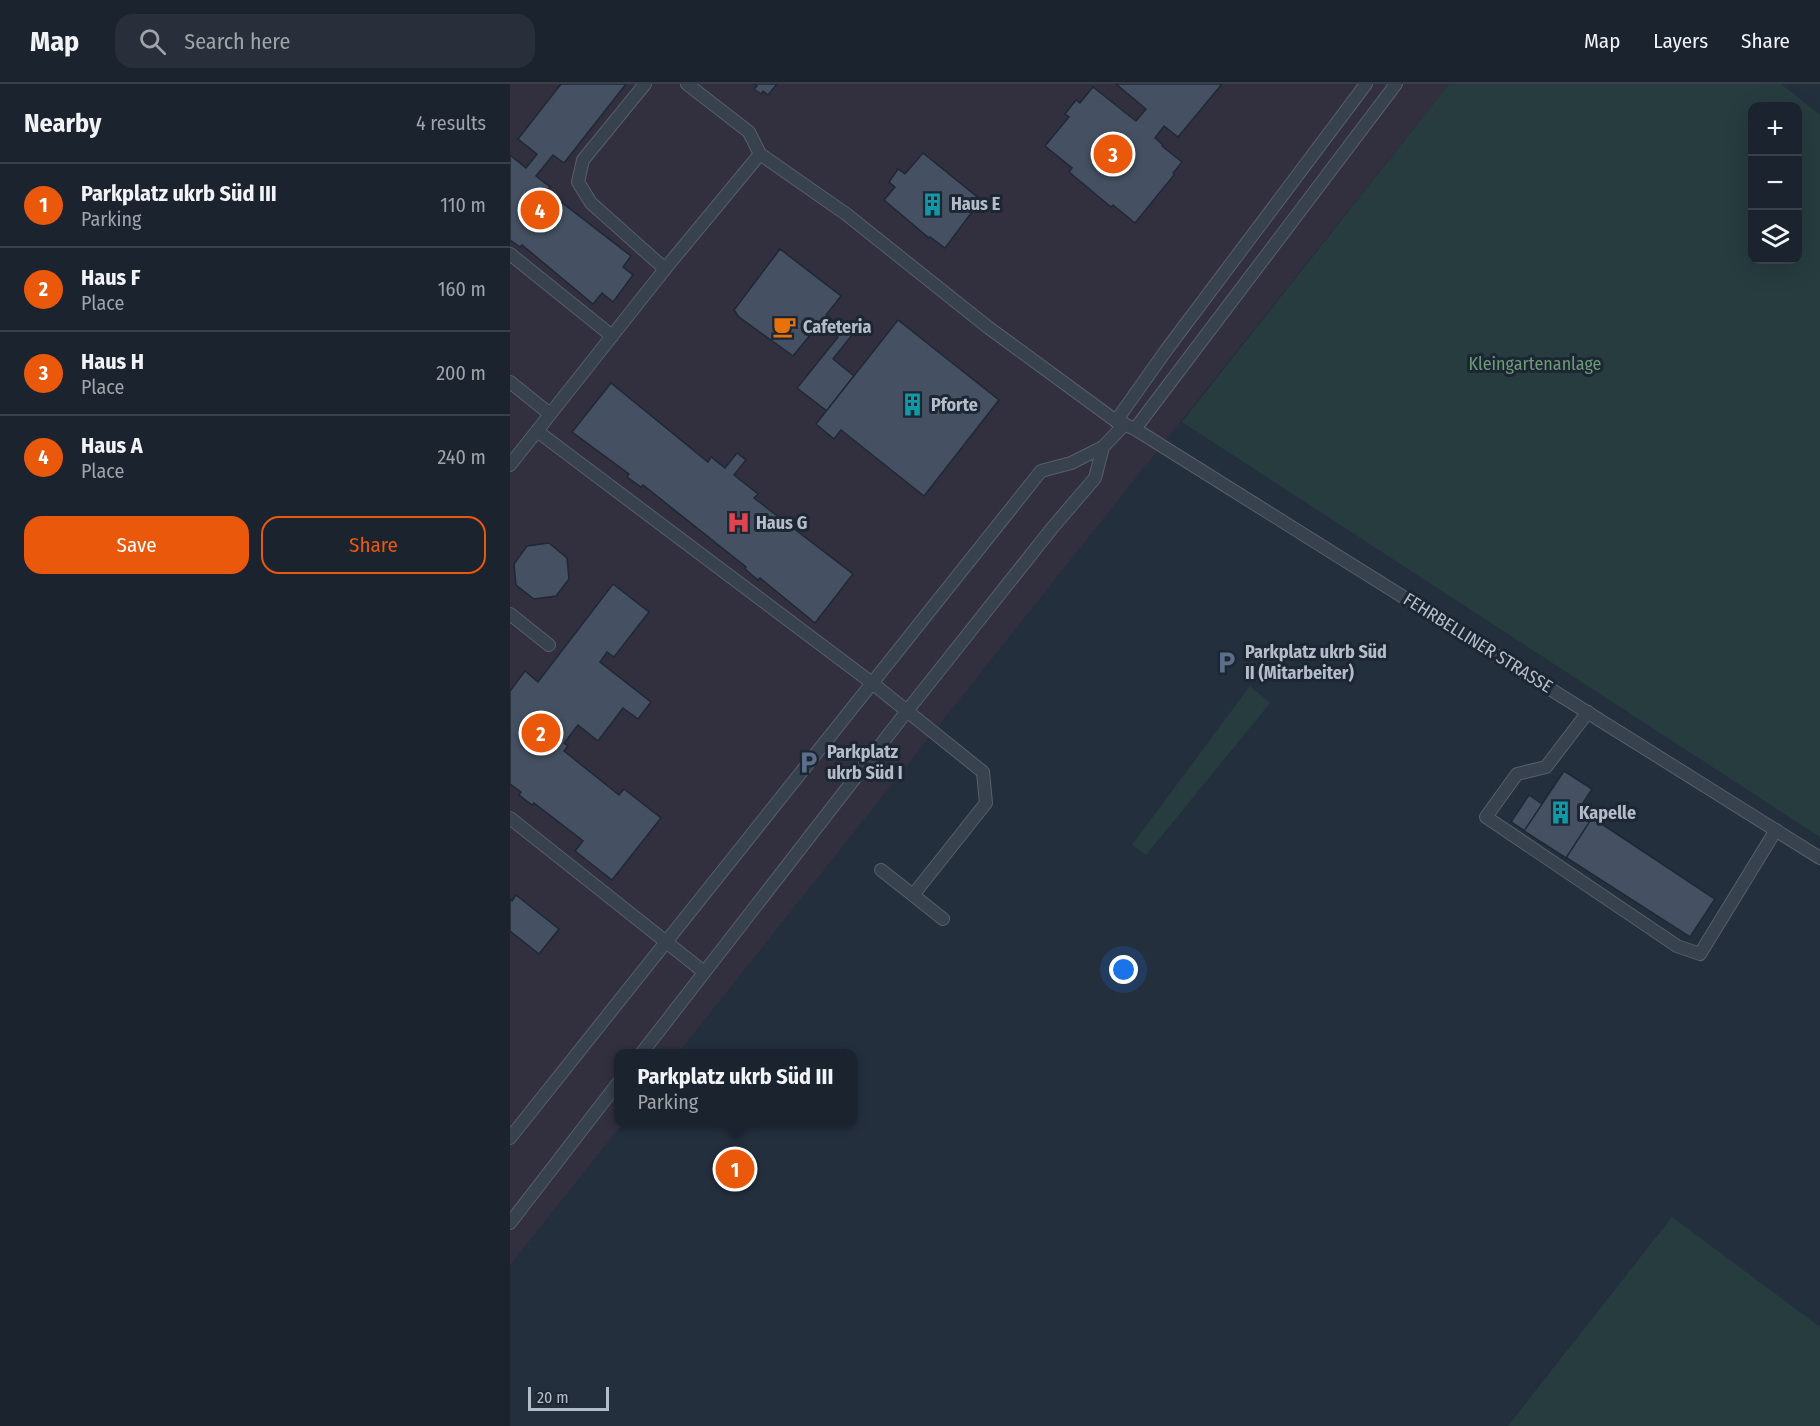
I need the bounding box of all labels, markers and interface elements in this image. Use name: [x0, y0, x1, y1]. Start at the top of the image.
search box: [115, 14, 535, 68]
text: Map: [30, 25, 79, 58]
icon: search: [136, 25, 169, 58]
text: Search here: [184, 28, 290, 55]
text: Map: [1584, 28, 1620, 54]
text: Layers: [1653, 28, 1708, 54]
text: Share: [1741, 28, 1790, 54]
map controls: [1748, 102, 1802, 264]
button: +: [1748, 102, 1802, 156]
text: Nearby: [24, 108, 101, 139]
text: 4 results: [416, 111, 486, 135]
pin: 3: [1094, 132, 1132, 176]
button: −: [1748, 156, 1802, 210]
text: Parkplatz ukrb Süd III: [81, 180, 277, 207]
pin: 4: [520, 188, 560, 232]
building icon: Haus E: [920, 191, 946, 217]
text: 1: [39, 193, 48, 217]
text: 110 m: [440, 193, 486, 217]
place label: Haus E: [951, 193, 1001, 215]
text: Parking: [81, 207, 142, 231]
button: layers: [1748, 210, 1802, 264]
text: Haus F: [81, 264, 141, 291]
text: 2: [39, 277, 48, 301]
text: 160 m: [438, 277, 486, 301]
text: Place: [81, 291, 124, 315]
cafe icon: Cafeteria: [772, 314, 798, 340]
place label: Cafeteria: [803, 316, 871, 338]
text: Haus H: [81, 348, 144, 375]
park label: Kleingartenanlage: [1469, 353, 1602, 375]
text: 3: [39, 361, 48, 385]
text: 200 m: [436, 361, 486, 385]
text: Place: [81, 375, 124, 399]
building icon: Pforte: [900, 392, 926, 418]
place label: Pforte: [931, 394, 978, 416]
text: Haus A: [81, 432, 143, 459]
text: 4: [38, 445, 49, 469]
text: 240 m: [437, 445, 486, 469]
text: Place: [81, 459, 124, 483]
hospital icon: Haus G: [725, 510, 751, 536]
place label: Haus G: [756, 512, 807, 534]
button: Save: [24, 516, 249, 574]
button: Share: [261, 516, 486, 574]
street label: FEHRBELLINER STRASSE: [1399, 588, 1557, 698]
place label: Parkplatz ukrb Süd II (Mitarbeiter): [1245, 641, 1387, 684]
parking icon: Parkplatz ukrb Süd II (Mitarbeiter): [1214, 649, 1240, 675]
pin: 2: [522, 710, 561, 756]
place label: Parkplatz ukrb Süd I: [827, 741, 903, 784]
parking icon: Parkplatz ukrb Süd I: [796, 749, 822, 775]
building icon: Kapelle: [1548, 800, 1574, 826]
place label: Kapelle: [1579, 802, 1636, 824]
your location: [1109, 955, 1138, 984]
popup: [614, 1049, 857, 1127]
text: Parkplatz ukrb Süd III: [638, 1063, 833, 1090]
text: Parking: [638, 1090, 698, 1114]
pin: 1: [716, 1146, 754, 1192]
scale bar: [528, 1384, 609, 1412]
text: 20 m: [537, 1388, 568, 1407]

